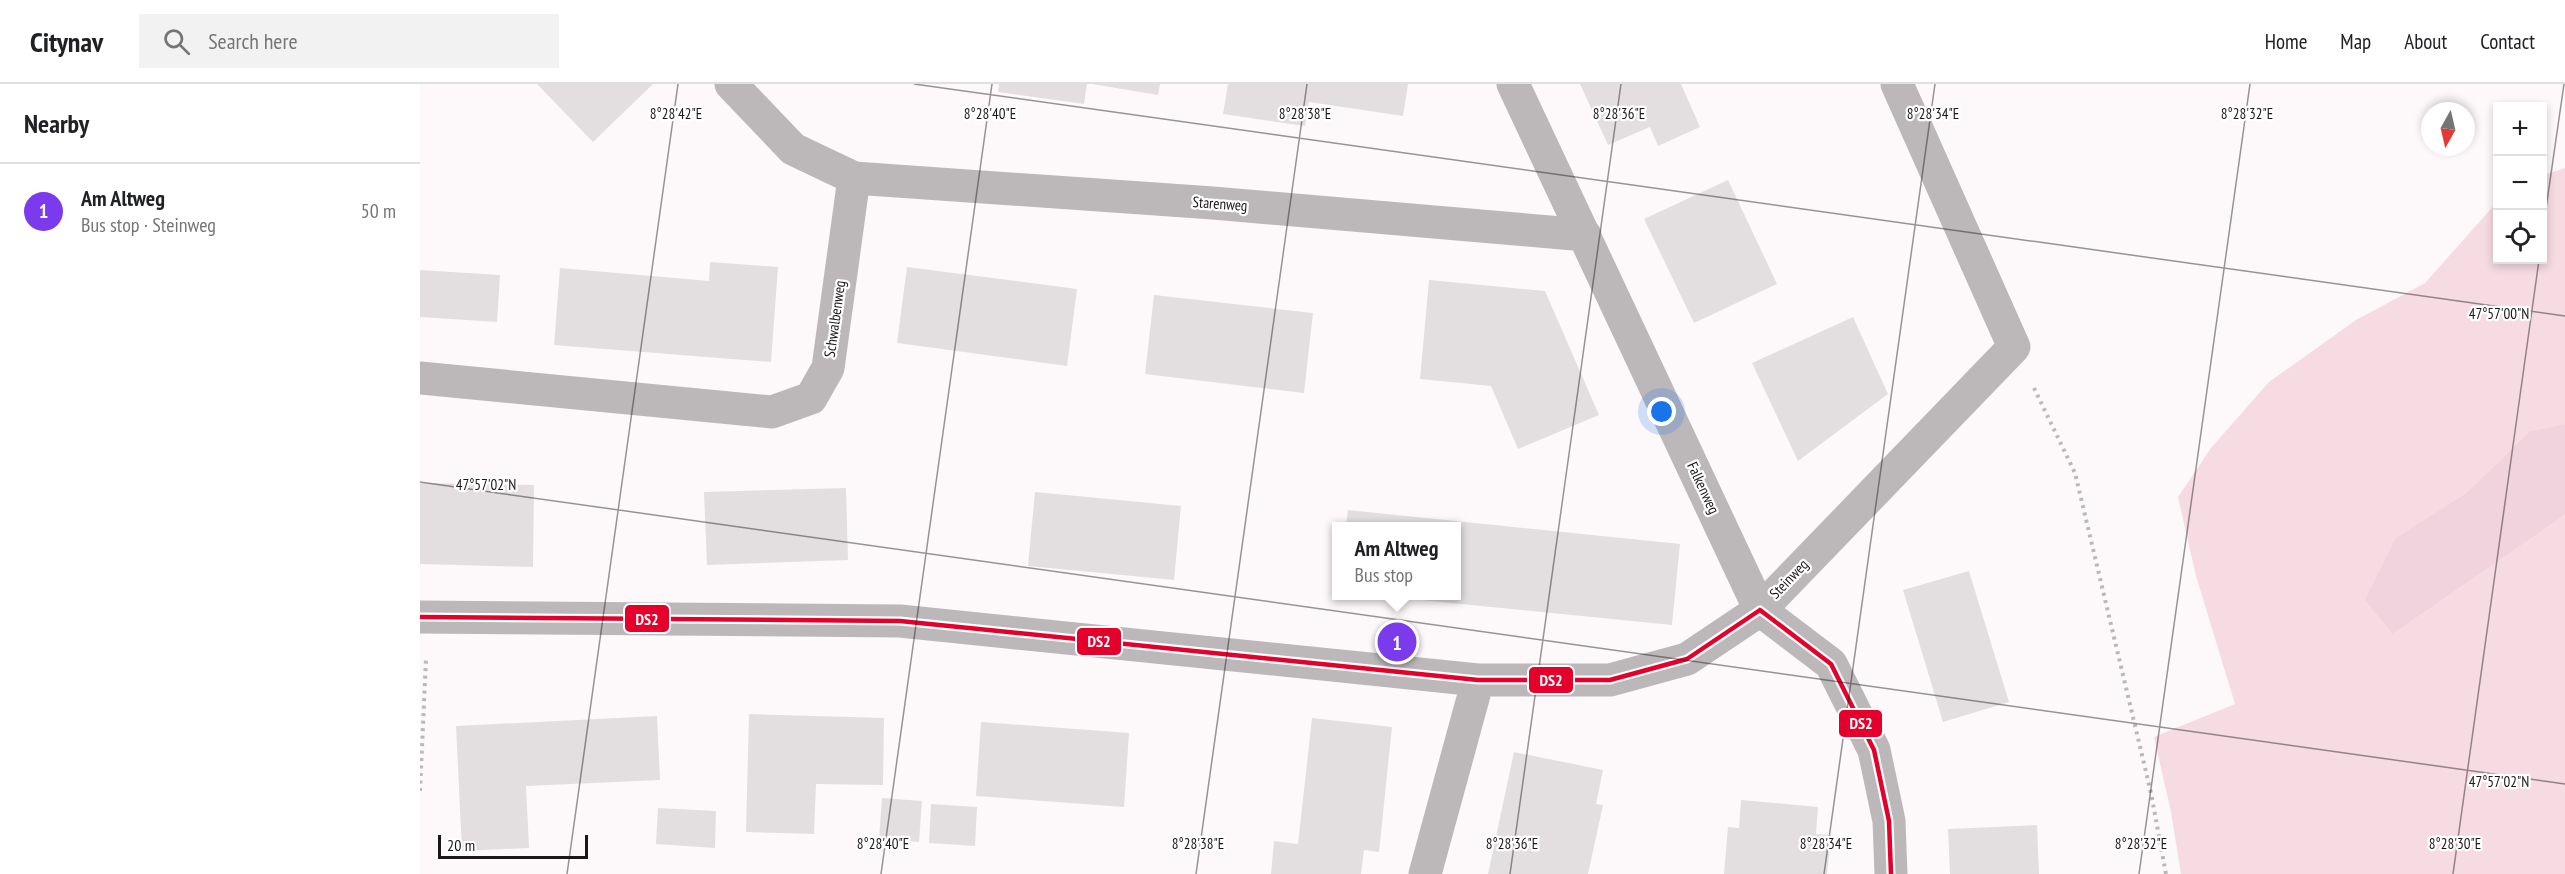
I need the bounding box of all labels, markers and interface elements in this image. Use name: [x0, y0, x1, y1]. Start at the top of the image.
search box: [139, 14, 559, 68]
text: Citynav: [30, 23, 103, 60]
icon: search: [160, 25, 193, 58]
text: Search here: [208, 27, 298, 55]
text: Home: [2265, 28, 2307, 55]
text: Map: [2340, 28, 2371, 55]
text: About: [2404, 28, 2447, 55]
text: Contact: [2480, 28, 2535, 55]
north arrow: [2421, 102, 2475, 156]
map controls: [2493, 102, 2547, 264]
button: +: [2493, 102, 2547, 156]
text: 8°28'42"E: [650, 104, 702, 123]
text: 8°28'40"E: [964, 104, 1016, 123]
text: 8°28'38"E: [1279, 104, 1331, 123]
text: 8°28'36"E: [1593, 104, 1645, 123]
text: 8°28'34"E: [1907, 104, 1959, 123]
text: 8°28'32"E: [2221, 104, 2273, 123]
text: Nearby: [24, 107, 89, 140]
button: −: [2493, 156, 2547, 210]
text: Am Altweg: [81, 184, 165, 212]
street label: Starenweg: [1192, 192, 1248, 215]
text: 1: [39, 198, 48, 224]
text: 50 m: [361, 198, 396, 224]
button: locate: [2493, 210, 2547, 264]
text: Bus stop · Steinweg: [81, 212, 216, 238]
street label: Schwalbenweg: [820, 279, 849, 359]
text: 47°57'00"N: [2469, 304, 2529, 323]
your location: [1647, 397, 1676, 426]
street label: Falkenweg: [1683, 459, 1724, 517]
text: 47°57'02"N: [456, 475, 516, 494]
popup: [1332, 522, 1461, 600]
text: Am Altweg: [1355, 534, 1438, 562]
street label: Steinweg: [1765, 555, 1812, 602]
text: Bus stop: [1355, 562, 1413, 588]
line badge: DS2: [624, 604, 670, 633]
text: DS2: [635, 609, 659, 629]
pin: 1: [1378, 620, 1416, 664]
line badge: DS2: [1076, 627, 1122, 656]
text: DS2: [1087, 631, 1111, 651]
line badge: DS2: [1528, 666, 1574, 694]
text: DS2: [1539, 670, 1563, 690]
line badge: DS2: [1838, 709, 1883, 738]
text: DS2: [1849, 713, 1873, 733]
text: 47°57'02"N: [2469, 772, 2529, 791]
scale bar: [438, 832, 588, 860]
text: 8°28'40"E: [857, 834, 909, 853]
text: 8°28'38"E: [1172, 834, 1224, 853]
text: 8°28'36"E: [1486, 834, 1538, 853]
text: 8°28'34"E: [1800, 834, 1852, 853]
text: 8°28'32"E: [2115, 834, 2167, 853]
text: 8°28'30"E: [2429, 834, 2481, 853]
text: 20 m: [447, 835, 475, 855]

